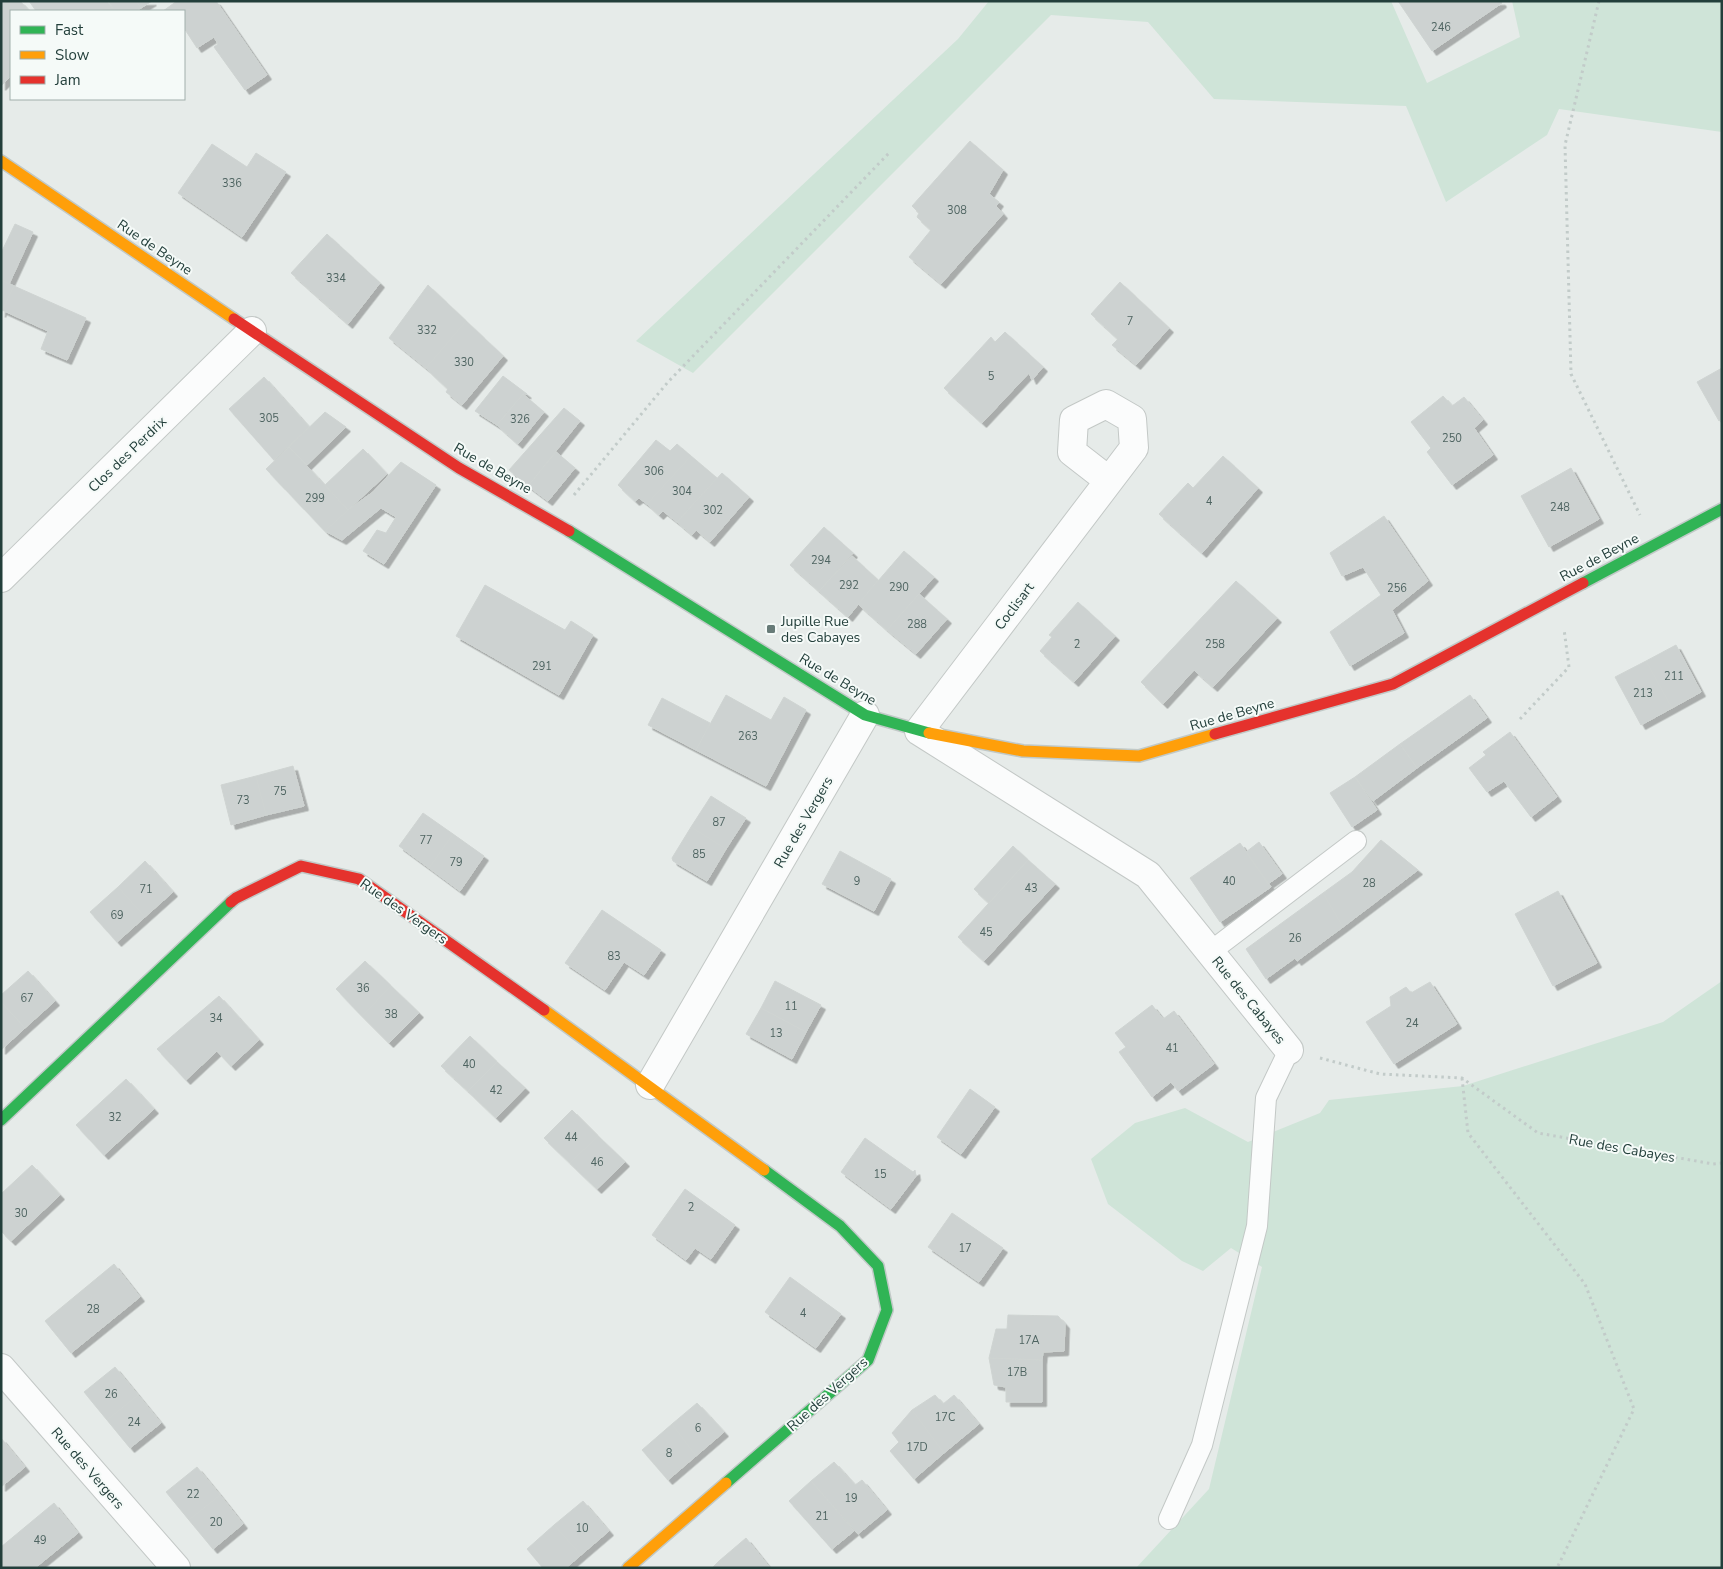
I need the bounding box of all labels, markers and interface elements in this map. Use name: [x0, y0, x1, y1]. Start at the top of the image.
legend: [10, 10, 185, 100]
text: Fast: [55, 20, 84, 40]
house number: 246: [1431, 20, 1451, 35]
text: Slow: [55, 45, 90, 65]
text: Jam: [54, 70, 81, 90]
house number: 336: [222, 176, 242, 191]
house number: 308: [947, 203, 967, 218]
street label: Rue de Beyne: [113, 215, 196, 280]
house number: 334: [326, 271, 346, 286]
house number: 7: [1127, 314, 1133, 329]
house number: 332: [417, 323, 437, 338]
house number: 330: [454, 355, 474, 370]
house number: 5: [988, 369, 995, 384]
house number: 305: [259, 411, 279, 426]
street label: Clos des Perdrix: [84, 412, 171, 497]
house number: 326: [510, 412, 530, 427]
house number: 250: [1442, 431, 1462, 446]
street label: Rue de Beyne: [450, 438, 535, 498]
house number: 306: [644, 464, 664, 479]
house number: 304: [672, 484, 692, 499]
house number: 299: [305, 491, 325, 506]
house number: 4: [1206, 494, 1213, 509]
house number: 248: [1550, 500, 1570, 515]
house number: 302: [703, 503, 723, 518]
street label: Rue de Beyne: [1556, 529, 1642, 586]
house number: 294: [811, 553, 831, 568]
house number: 292: [839, 578, 859, 593]
street label: Coclisart: [990, 579, 1039, 634]
house number: 290: [889, 580, 909, 595]
house number: 256: [1387, 581, 1407, 596]
place label: Jupille Rue des Cabayes: [780, 612, 861, 647]
house number: 288: [907, 617, 927, 632]
marker: Jupille Rue des Cabayes: [765, 623, 777, 635]
house number: 2: [1074, 637, 1080, 652]
house number: 258: [1205, 637, 1225, 652]
street label: Rue de Beyne: [796, 649, 880, 710]
house number: 291: [532, 659, 552, 674]
house number: 211: [1664, 669, 1684, 684]
house number: 213: [1633, 686, 1653, 701]
street label: Rue de Beyne: [1188, 693, 1277, 736]
house number: 263: [738, 729, 758, 744]
street label: Rue des Vergers: [770, 773, 837, 871]
house number: 75: [273, 784, 287, 799]
house number: 73: [236, 793, 250, 808]
house number: 87: [712, 815, 726, 830]
house number: 77: [419, 833, 433, 848]
house number: 85: [692, 847, 706, 862]
house number: 79: [449, 855, 463, 870]
street label: Rue des Vergers: [356, 874, 451, 949]
house number: 9: [854, 874, 860, 889]
house number: 40: [1222, 874, 1236, 889]
house number: 28: [1362, 876, 1376, 891]
house number: 43: [1024, 881, 1038, 896]
house number: 71: [139, 882, 153, 897]
house number: 69: [110, 908, 124, 923]
house number: 45: [979, 925, 993, 940]
house number: 26: [1288, 931, 1302, 946]
house number: 83: [607, 949, 621, 964]
street label: Rue des Cabayes: [1207, 953, 1290, 1048]
house number: 36: [356, 981, 370, 996]
house number: 67: [20, 991, 34, 1006]
house number: 11: [784, 999, 798, 1014]
house number: 38: [384, 1007, 398, 1022]
house number: 34: [209, 1011, 223, 1026]
house number: 24: [1405, 1016, 1419, 1031]
house number: 13: [769, 1026, 783, 1041]
house number: 41: [1165, 1041, 1179, 1056]
house number: 40: [462, 1057, 476, 1072]
house number: 42: [489, 1083, 503, 1098]
house number: 32: [108, 1110, 122, 1125]
house number: 44: [564, 1130, 578, 1145]
street label: Rue des Cabayes: [1567, 1130, 1677, 1167]
house number: 46: [590, 1155, 604, 1170]
house number: 15: [873, 1167, 887, 1182]
house number: 2: [688, 1200, 694, 1215]
house number: 30: [14, 1206, 28, 1221]
house number: 17: [958, 1241, 972, 1256]
house number: 28: [86, 1302, 100, 1317]
house number: 4: [800, 1306, 807, 1321]
house number: 17A: [1018, 1333, 1040, 1348]
street label: Rue des Vergers: [783, 1353, 872, 1436]
house number: 17B: [1007, 1365, 1027, 1380]
house number: 26: [104, 1387, 118, 1402]
house number: 17C: [935, 1410, 955, 1425]
house number: 24: [127, 1415, 141, 1430]
house number: 6: [695, 1421, 702, 1436]
street label: Rue des Vergers: [47, 1423, 129, 1514]
house number: 17D: [906, 1440, 928, 1455]
house number: 8: [666, 1446, 673, 1461]
house number: 22: [186, 1487, 200, 1502]
house number: 19: [844, 1491, 858, 1506]
house number: 21: [815, 1509, 829, 1524]
house number: 20: [209, 1515, 223, 1530]
house number: 10: [575, 1521, 589, 1536]
house number: 49: [33, 1533, 47, 1548]

